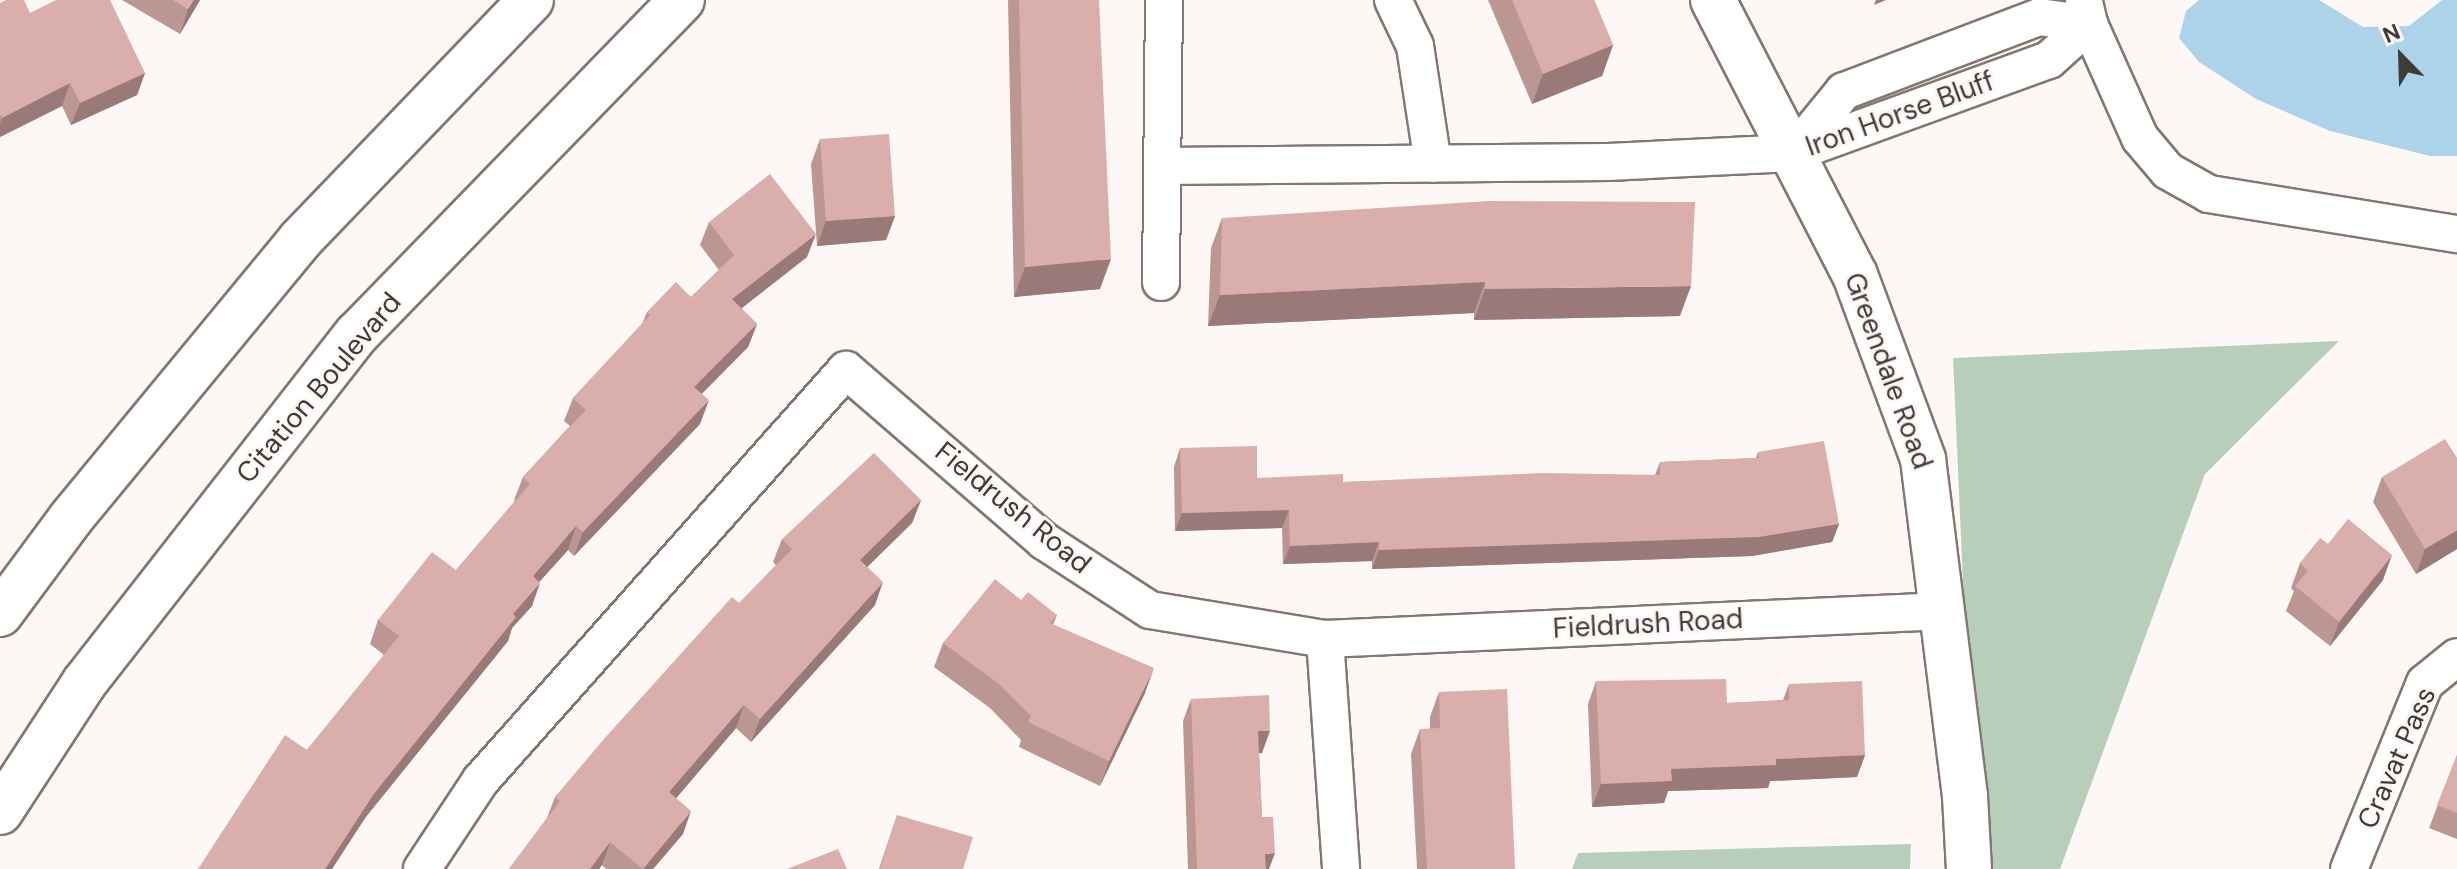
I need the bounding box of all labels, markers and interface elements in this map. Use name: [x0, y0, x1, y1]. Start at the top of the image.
north arrow: [2361, 16, 2441, 96]
text: N: [2378, 17, 2404, 50]
street label: Iron Horse Bluff: [1801, 64, 1999, 164]
street label: Greendale Road: [1837, 268, 1939, 474]
street label: Citation Boulevard: [230, 286, 408, 490]
street label: Fieldrush Road: [928, 435, 1098, 581]
street label: Fieldrush Road: [1552, 602, 1744, 646]
street label: Cravat Pass: [2351, 682, 2443, 834]

